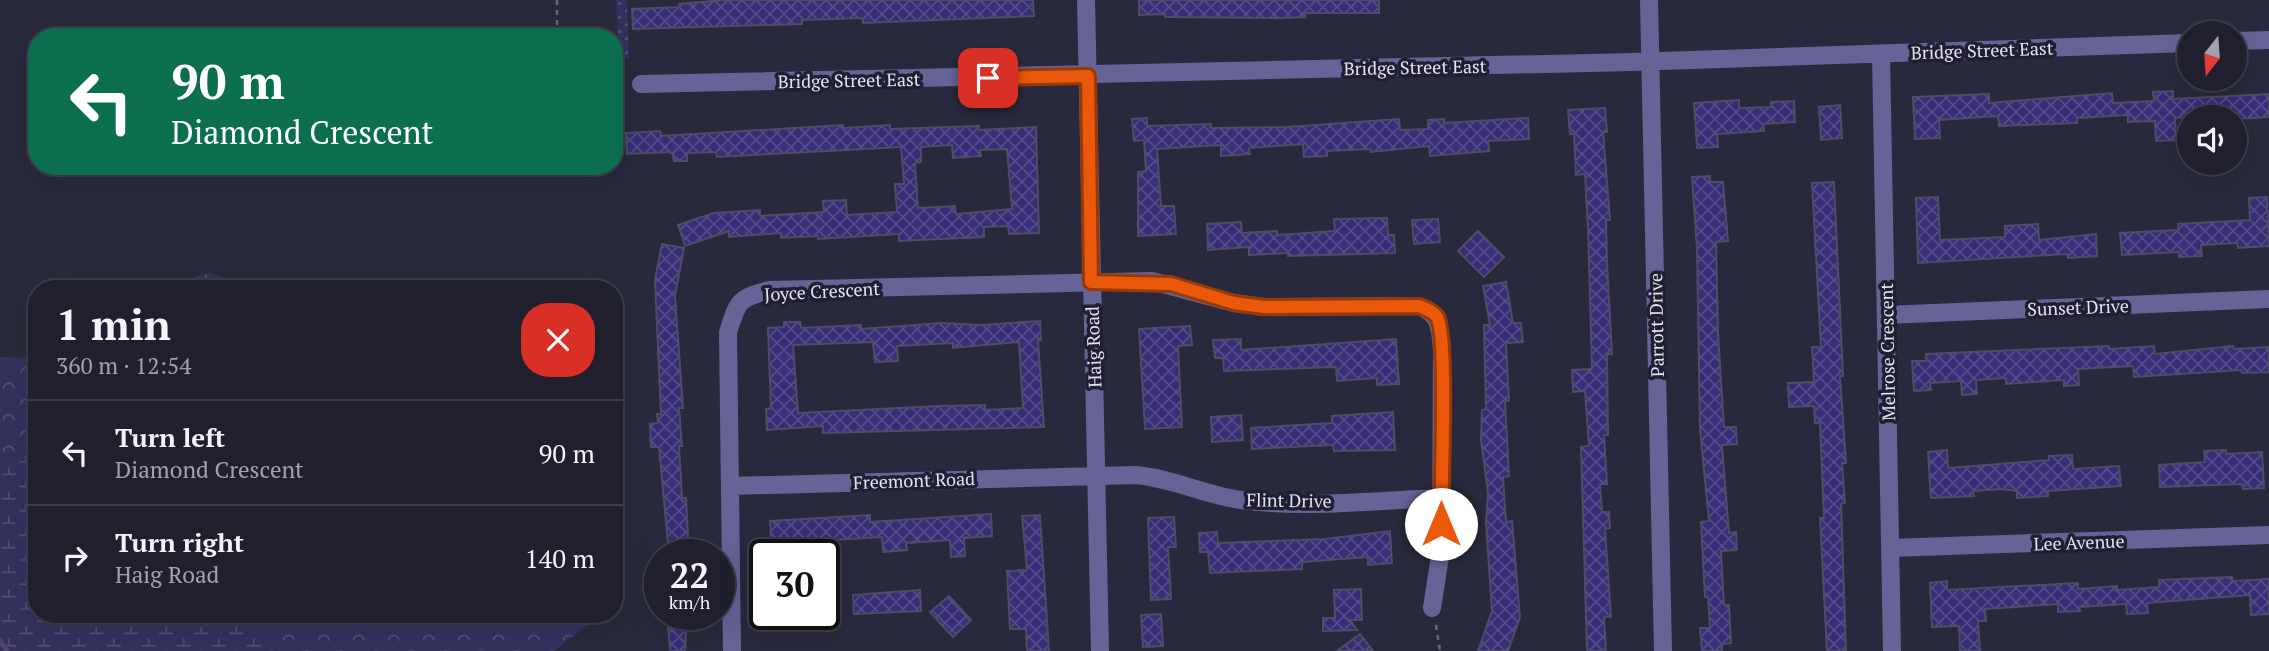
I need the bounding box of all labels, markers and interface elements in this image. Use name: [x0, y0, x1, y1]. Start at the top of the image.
north arrow: [2177, 21, 2247, 91]
map controls: [2177, 21, 2247, 175]
street label: Bridge Street East: [1910, 36, 2054, 64]
text: 90 m: [171, 48, 285, 113]
pin: [958, 48, 1018, 108]
street label: Bridge Street East: [1343, 54, 1487, 80]
icon: left: [56, 56, 147, 147]
icon: arrive: [969, 59, 1007, 97]
street label: Bridge Street East: [777, 67, 921, 93]
button: sound: [2177, 105, 2247, 175]
text: Diamond Crescent: [171, 111, 433, 153]
street label: Parrott Drive: [1643, 273, 1669, 377]
street label: Joyce Crescent: [764, 276, 881, 306]
street label: Melrose Crescent: [1874, 282, 1900, 421]
street label: Sunset Drive: [2027, 293, 2129, 321]
text: 1 min: [56, 296, 171, 352]
button: close: [521, 303, 595, 377]
street label: Haig Road: [1080, 306, 1106, 388]
text: 360 m · 12:54: [56, 350, 191, 381]
text: Turn left: [115, 420, 225, 454]
icon: left: [56, 434, 94, 472]
text: 90 m: [539, 436, 595, 470]
text: Diamond Crescent: [115, 454, 304, 485]
street label: Freemont Road: [853, 466, 975, 494]
street label: Flint Drive: [1246, 487, 1332, 513]
position arrow: [1404, 487, 1478, 561]
text: Turn right: [115, 525, 244, 559]
street label: Lee Avenue: [2033, 528, 2125, 556]
icon: right: [56, 539, 94, 577]
speed limit sign: 30: [749, 539, 840, 630]
text: 140 m: [525, 541, 595, 575]
text: 22: [670, 552, 709, 598]
text: Haig Road: [115, 559, 219, 590]
text: km/h: [669, 590, 710, 614]

